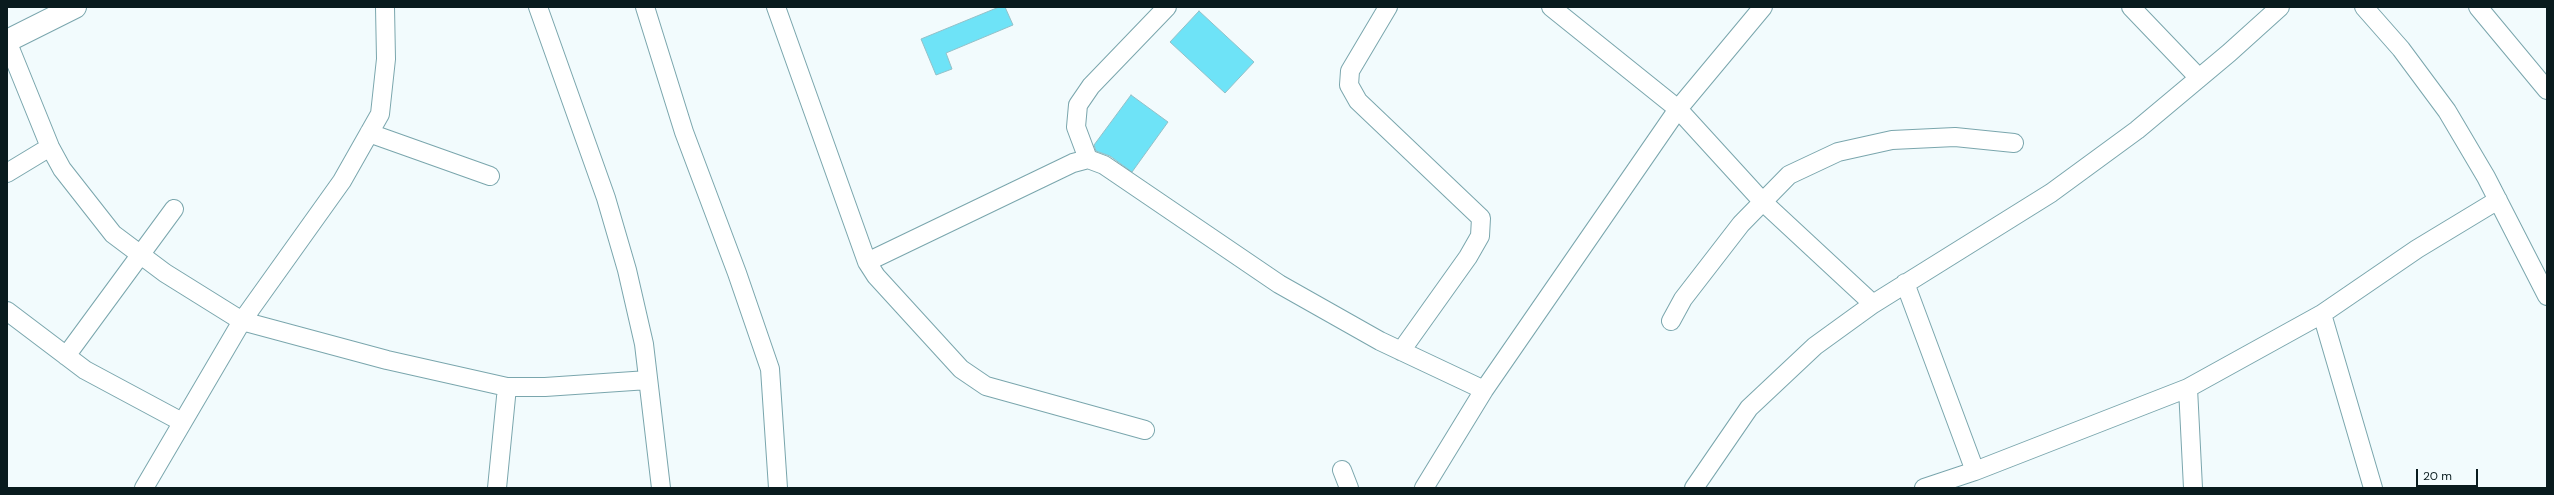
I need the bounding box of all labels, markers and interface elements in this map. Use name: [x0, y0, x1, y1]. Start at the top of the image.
scale bar: [2418, 461, 2480, 487]
text: 20 m: [2423, 468, 2452, 484]

